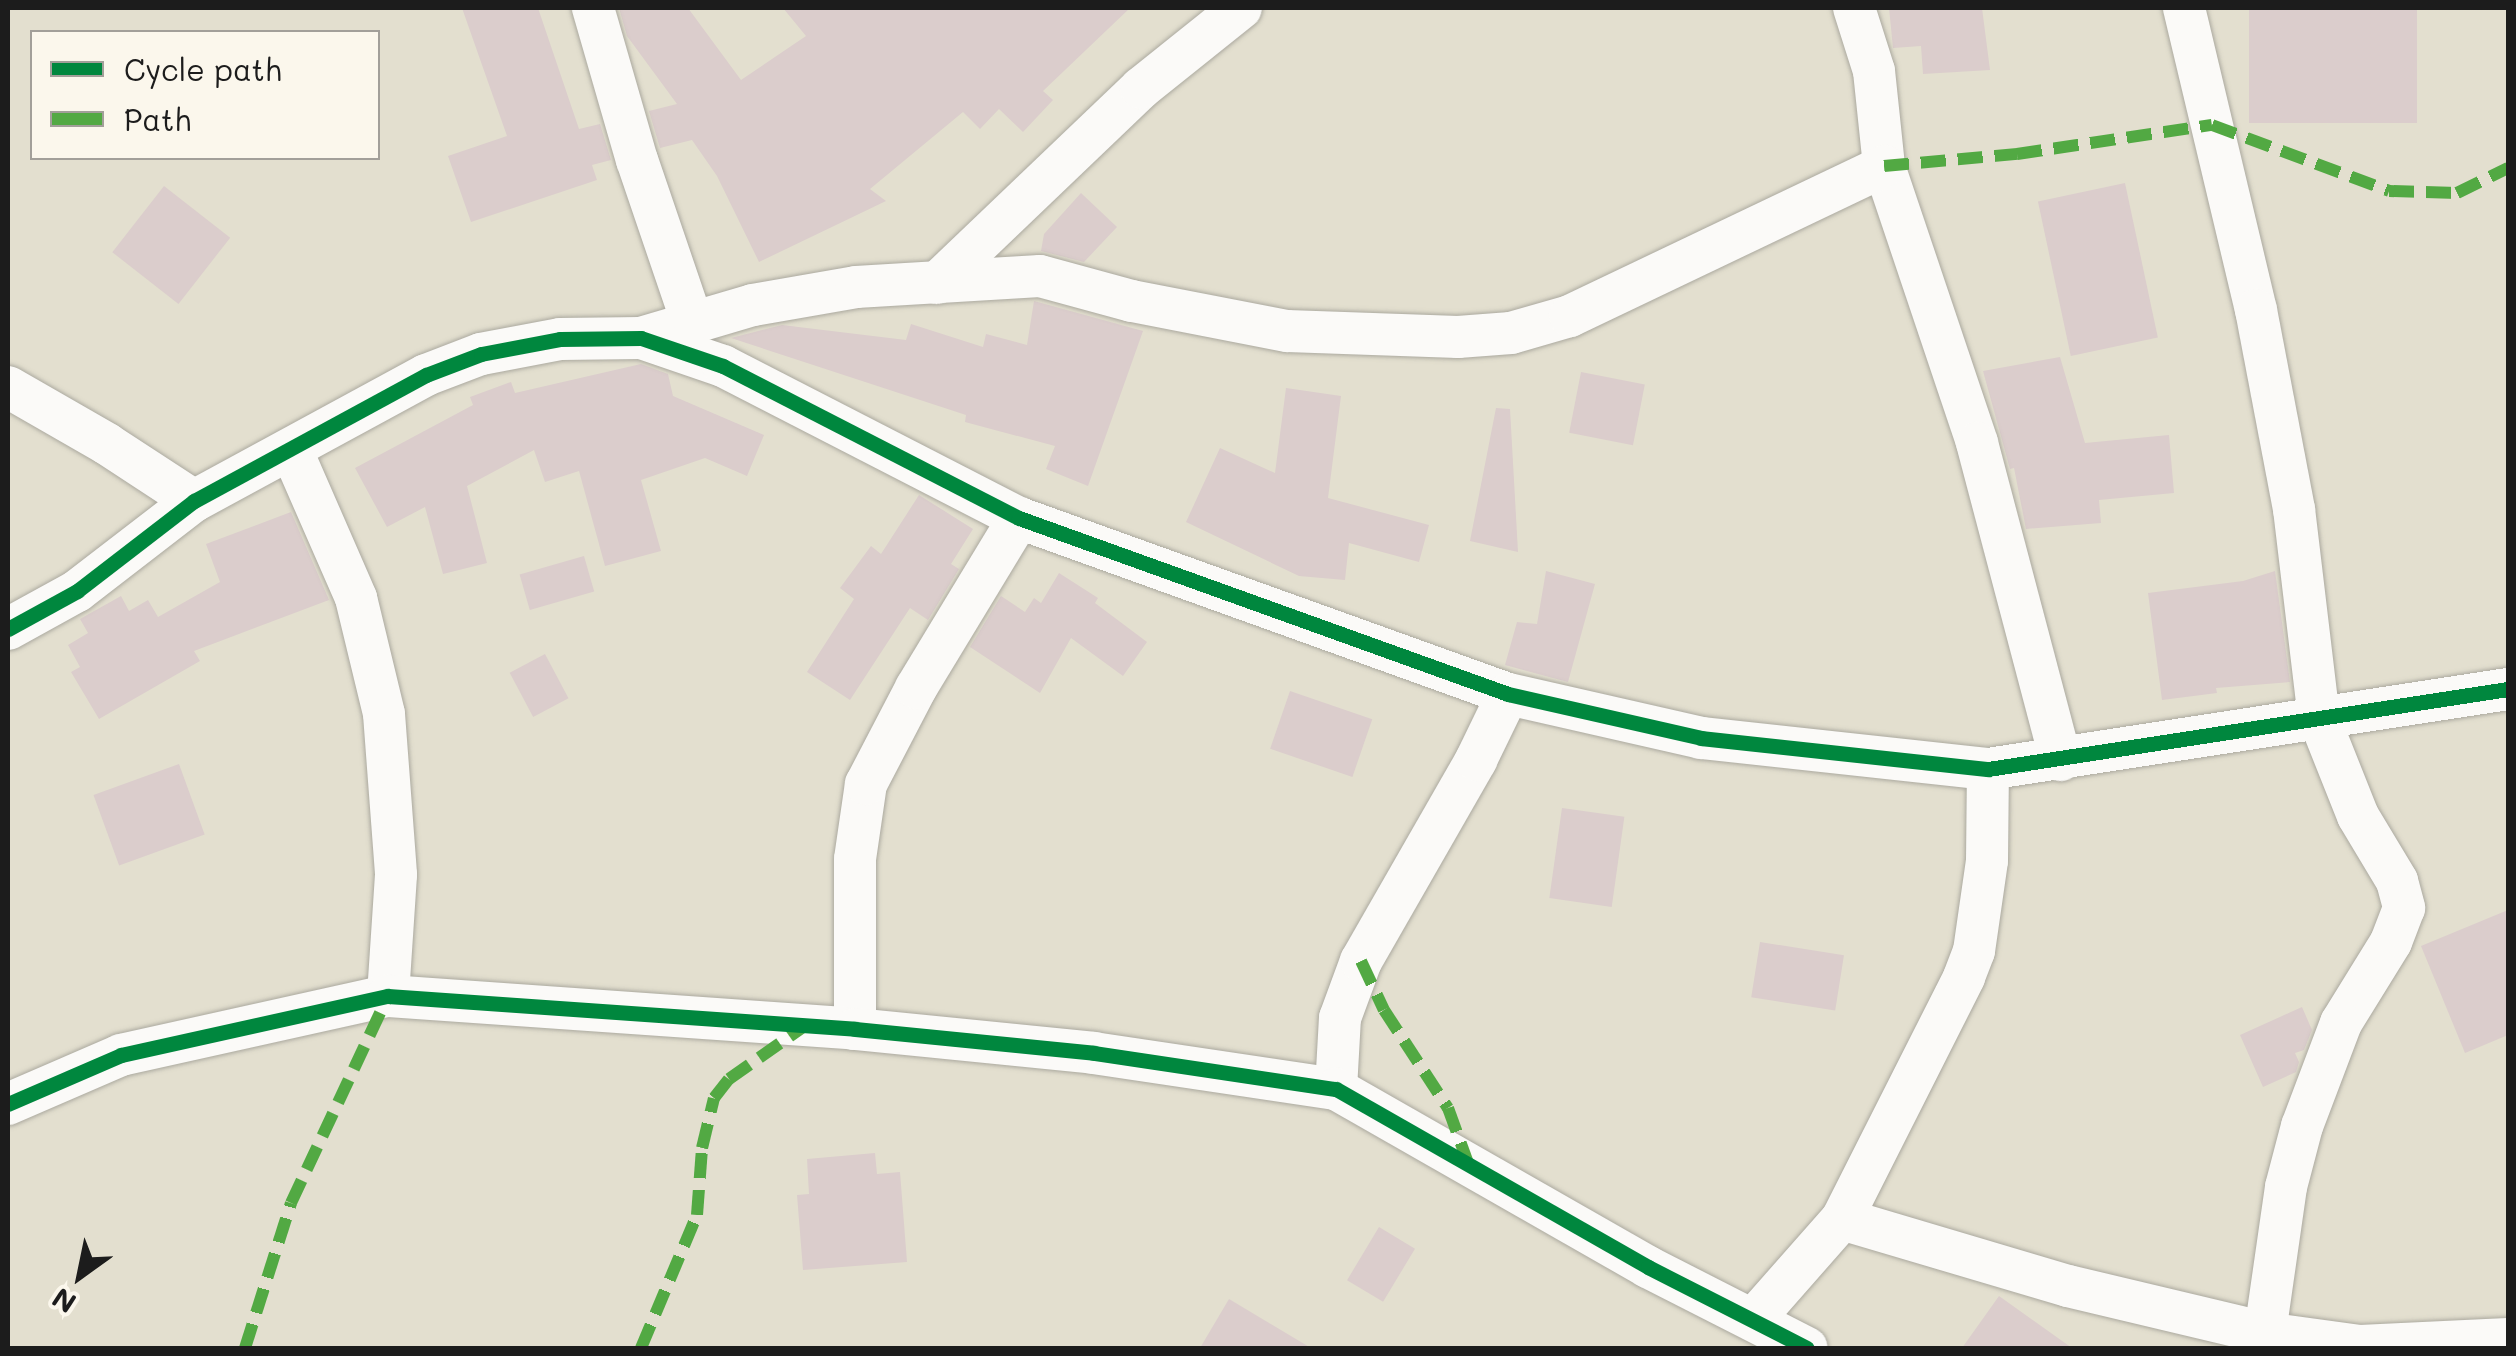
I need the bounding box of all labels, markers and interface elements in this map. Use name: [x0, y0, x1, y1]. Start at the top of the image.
legend: [30, 30, 380, 160]
text: Cycle path: [124, 49, 282, 89]
text: Path: [124, 99, 191, 139]
north arrow: [30, 1226, 130, 1326]
text: N: [45, 1280, 82, 1322]

